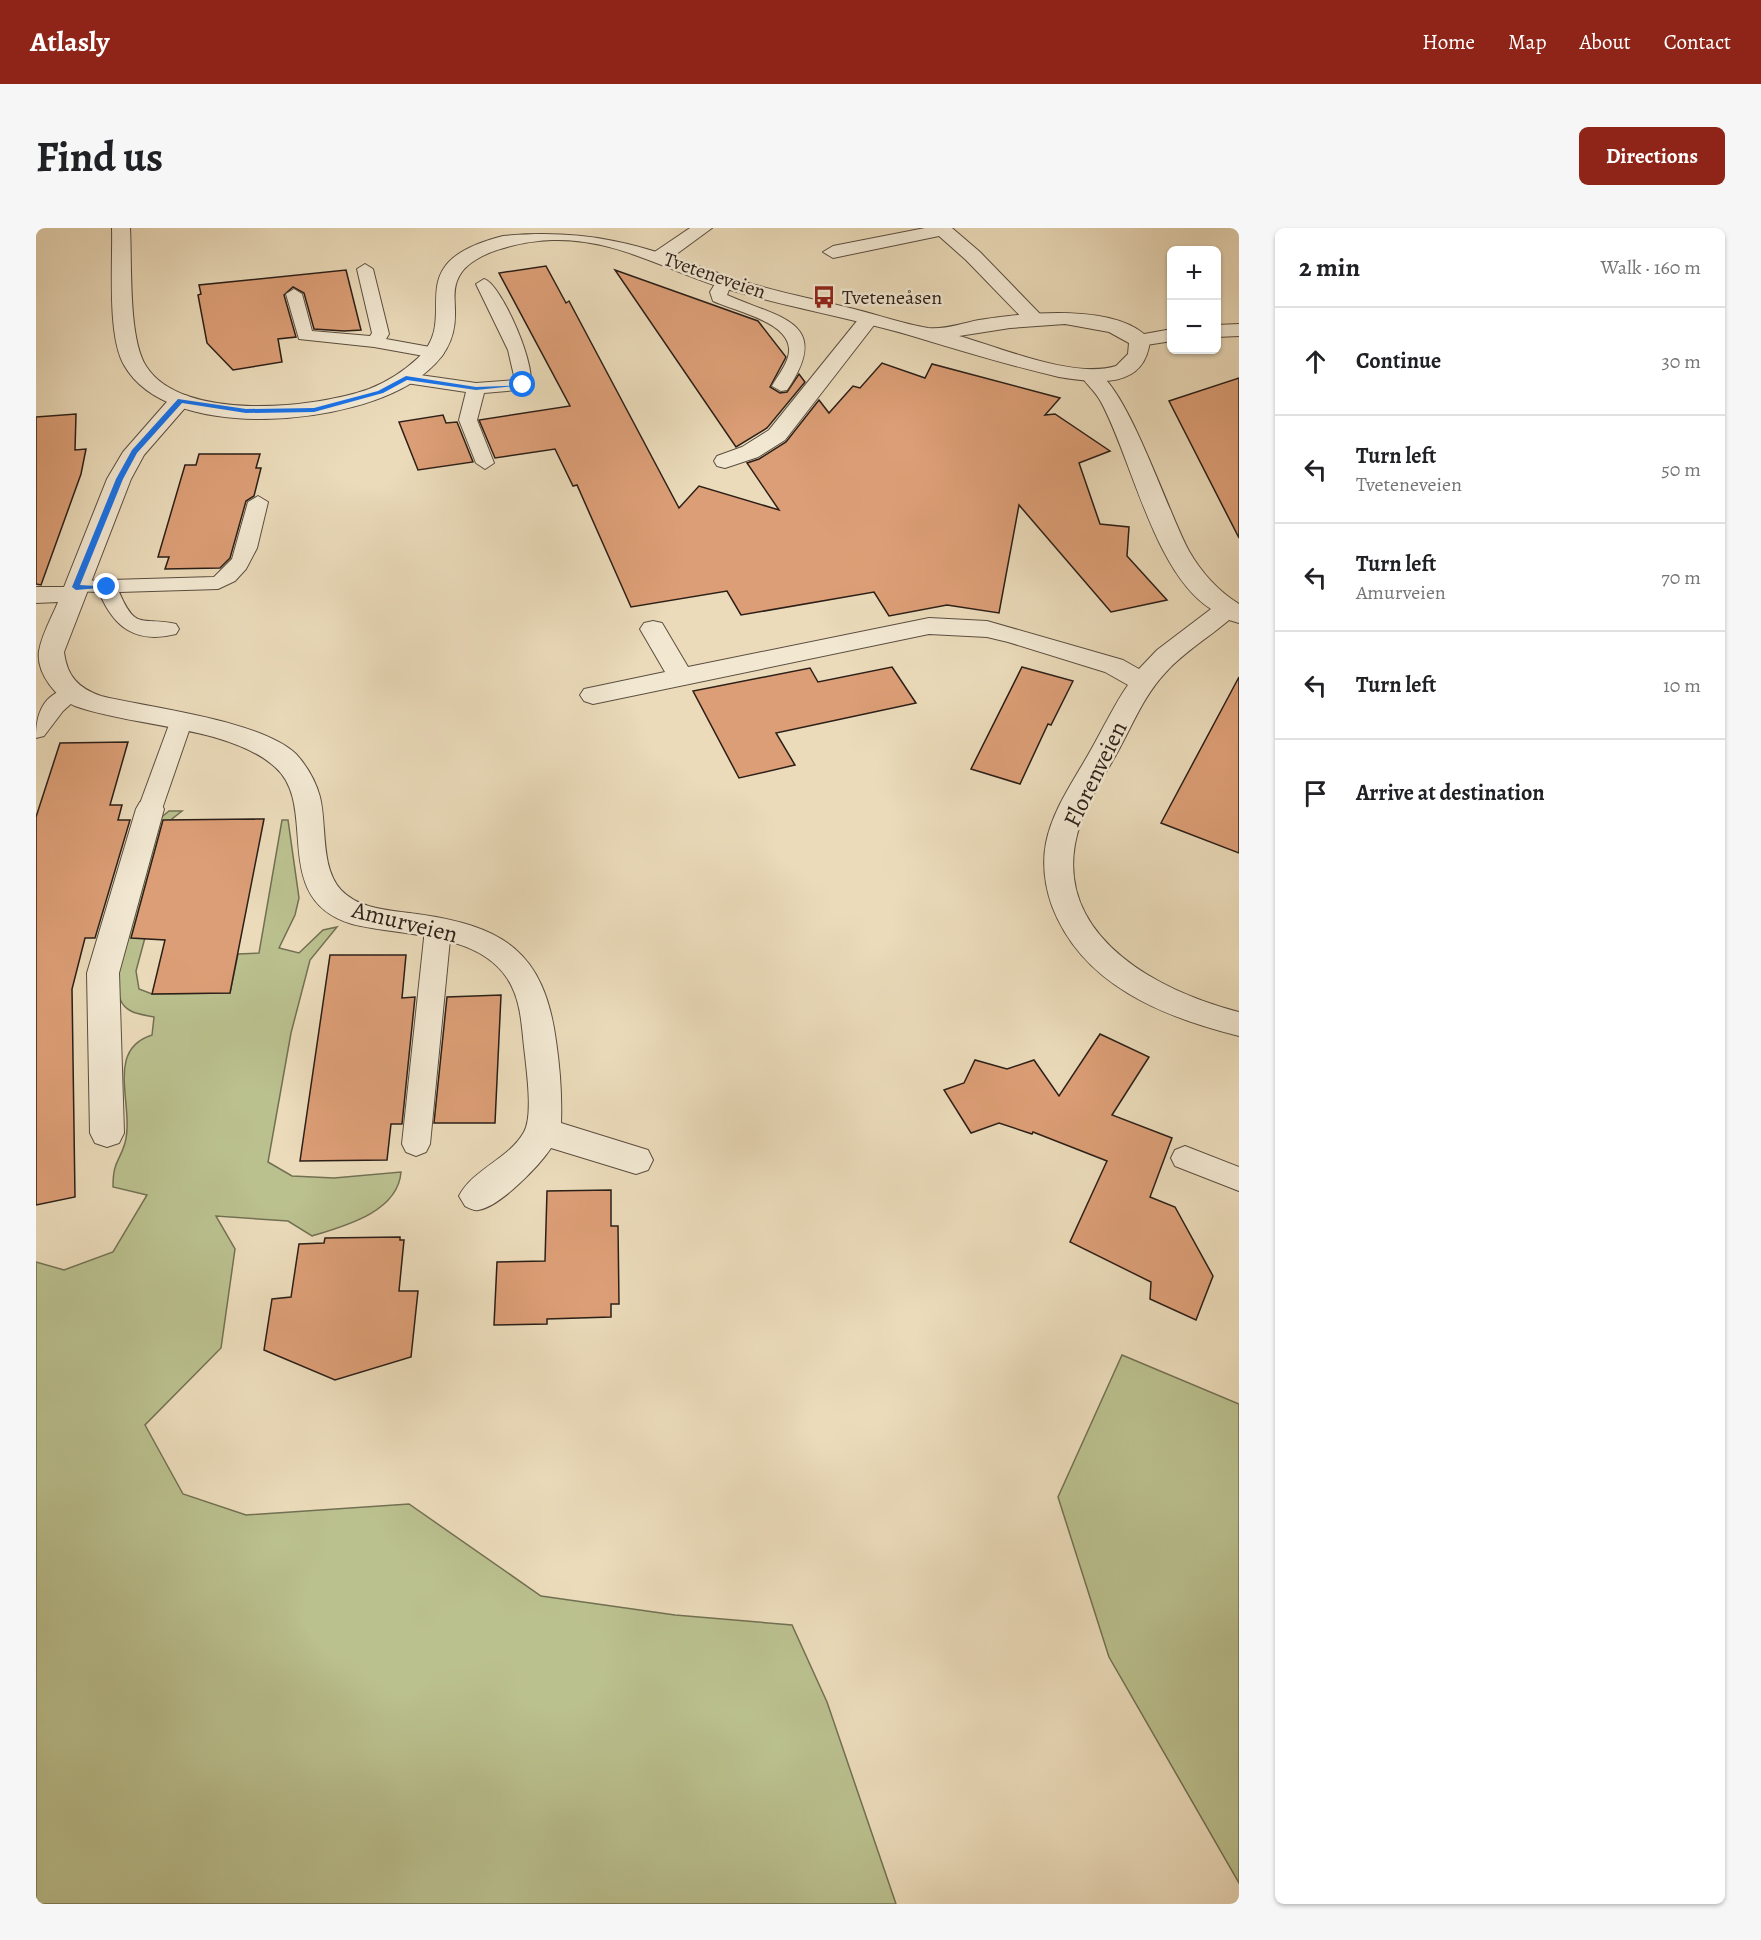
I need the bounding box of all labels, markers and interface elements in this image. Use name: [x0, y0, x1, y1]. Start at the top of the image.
text: Atlasly: [30, 23, 109, 61]
text: Home: [1422, 28, 1475, 56]
text: Map: [1508, 28, 1546, 56]
text: About: [1579, 28, 1631, 56]
text: Contact: [1664, 28, 1731, 56]
button: Directions: [1579, 127, 1725, 185]
text: Find us: [36, 128, 163, 185]
street label: Tveteneveien: [660, 245, 769, 306]
map controls: [1167, 246, 1221, 354]
button: +: [1167, 246, 1221, 300]
text: 2 min: [1299, 250, 1360, 285]
text: Walk · 160 m: [1601, 254, 1701, 281]
bus stop icon: Tveteneåsen: [811, 284, 837, 310]
place label: Tveteneåsen: [842, 284, 942, 311]
button: −: [1167, 300, 1221, 354]
icon: ahead: [1299, 345, 1332, 378]
text: Continue: [1356, 346, 1441, 376]
text: 30 m: [1661, 348, 1701, 375]
route start: [509, 371, 535, 397]
text: Turn left: [1356, 441, 1436, 471]
icon: left: [1299, 453, 1332, 486]
text: 50 m: [1661, 456, 1701, 483]
text: Tveteneveien: [1356, 471, 1462, 498]
text: Turn left: [1356, 549, 1436, 579]
icon: left: [1299, 561, 1332, 594]
text: 70 m: [1661, 564, 1701, 591]
route end: [93, 573, 119, 599]
text: Amurveien: [1356, 579, 1446, 606]
icon: left: [1299, 669, 1332, 702]
text: Turn left: [1356, 670, 1436, 700]
text: 10 m: [1663, 672, 1701, 699]
street label: Florenveien: [1056, 716, 1134, 832]
icon: arrive: [1299, 777, 1332, 810]
text: Arrive at destination: [1356, 778, 1545, 808]
street label: Amurveien: [348, 893, 461, 951]

